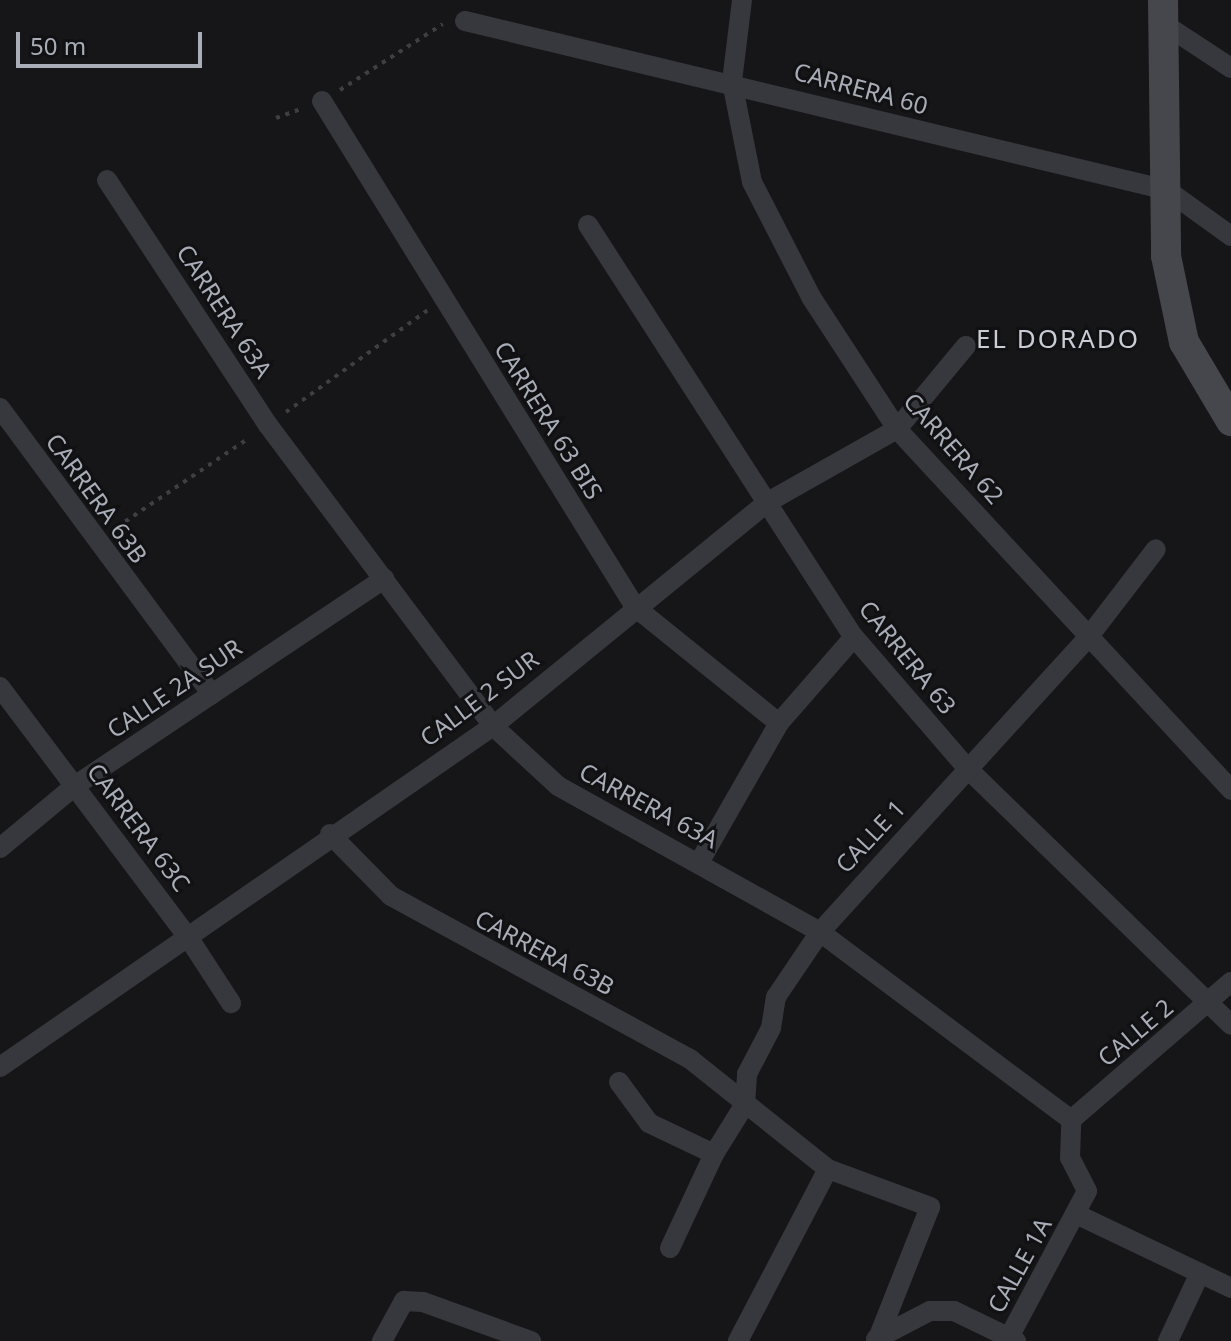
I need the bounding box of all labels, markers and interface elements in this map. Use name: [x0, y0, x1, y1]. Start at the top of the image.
scale bar: [20, 16, 206, 66]
text: 50 m: [30, 29, 86, 62]
street label: CARRERA 60: [791, 56, 931, 120]
street label: CARRERA 63A: [171, 239, 279, 383]
district label: EL DORADO: [976, 323, 1140, 355]
street label: CARRERA 63 BIS: [489, 336, 609, 504]
street label: CARRERA 62: [898, 387, 1010, 509]
street label: CARRERA 63B: [40, 428, 154, 568]
street label: CARRERA 63: [853, 594, 963, 720]
street label: CALLE 2A SUR: [101, 632, 247, 744]
street label: CALLE 2 SUR: [414, 644, 544, 752]
street label: CARRERA 63A: [575, 756, 723, 854]
street label: CARRERA 63C: [82, 757, 196, 897]
street label: CALLE 1: [829, 794, 911, 878]
street label: CARRERA 63B: [471, 903, 619, 1001]
street label: CALLE 2: [1092, 992, 1178, 1072]
street label: CALLE 1A: [981, 1212, 1057, 1318]

